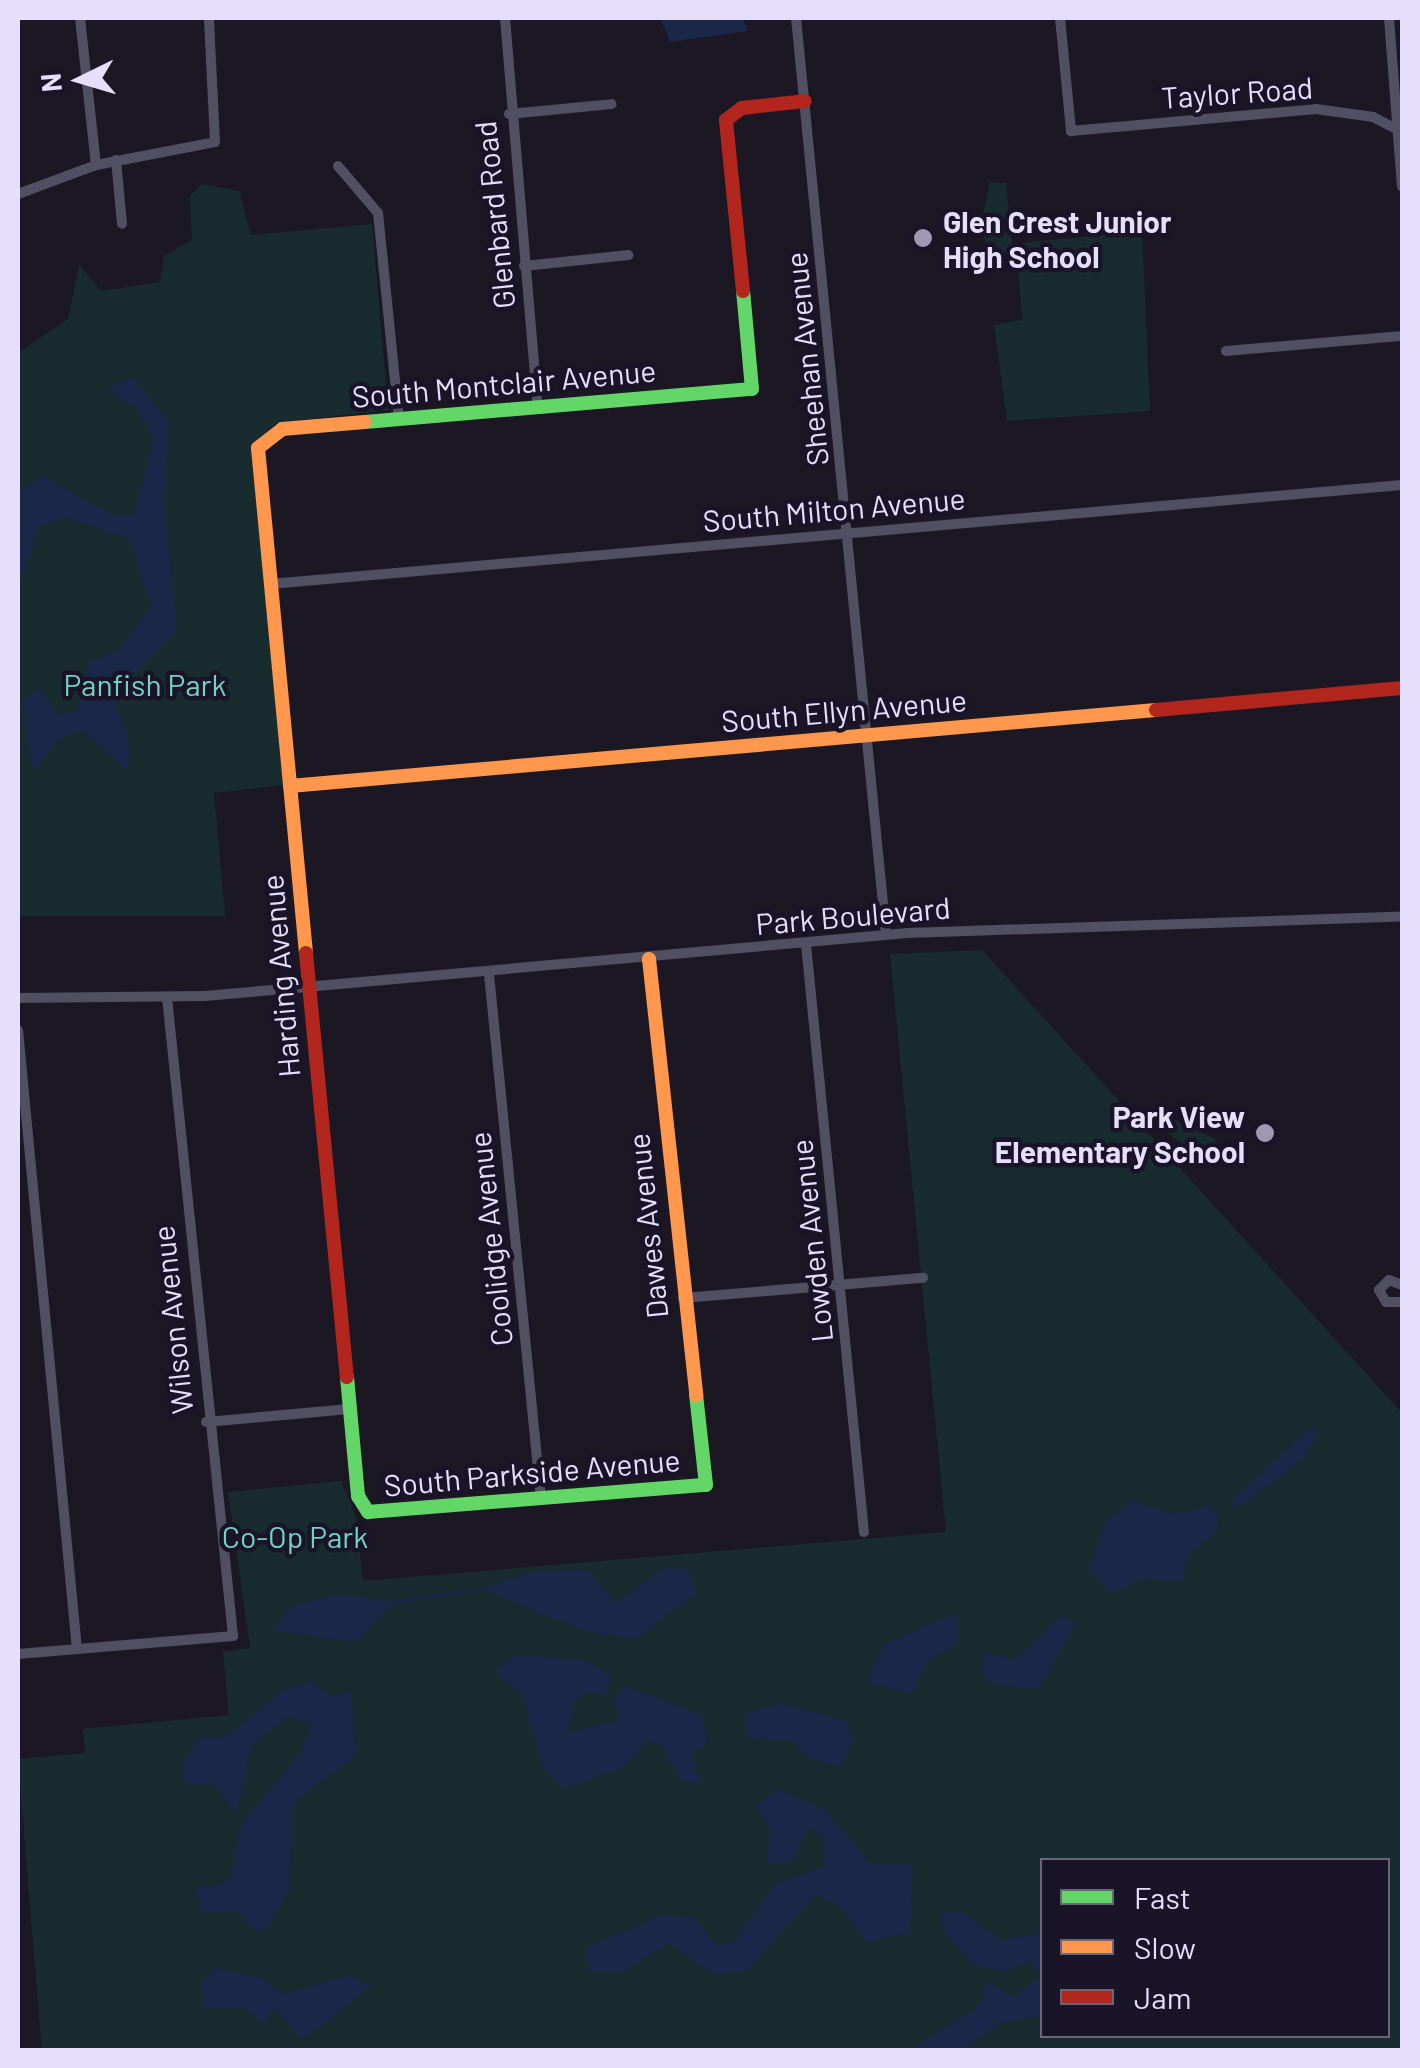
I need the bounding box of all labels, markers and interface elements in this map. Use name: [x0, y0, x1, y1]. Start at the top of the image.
north arrow: [30, 30, 130, 130]
street label: Taylor Road: [1160, 69, 1314, 115]
text: N: [32, 72, 68, 93]
street label: Glenbard Road: [466, 119, 522, 311]
place label: Glen Crest Junior High School: [943, 203, 1172, 274]
marker: Glen Crest Junior High School: [912, 227, 934, 249]
street label: Sheehan Avenue: [777, 250, 835, 468]
street label: South Montclair Avenue: [350, 352, 658, 414]
street label: South Milton Avenue: [701, 480, 967, 538]
park label: Panfish Park: [63, 666, 227, 702]
street label: South Ellyn Avenue: [720, 681, 968, 739]
street label: Harding Avenue: [253, 873, 307, 1079]
street label: Park Boulevard: [754, 889, 952, 941]
place label: Park View Elementary School: [995, 1098, 1245, 1168]
marker: Park View Elementary School: [1254, 1122, 1276, 1144]
street label: Coolidge Avenue: [461, 1130, 519, 1348]
street label: Dawes Avenue: [619, 1132, 675, 1320]
street label: Lowden Avenue: [782, 1138, 840, 1344]
street label: Wilson Avenue: [144, 1224, 200, 1416]
street label: South Parkside Avenue: [382, 1441, 682, 1503]
park label: Co-Op Park: [222, 1518, 368, 1554]
legend: [1040, 1858, 1390, 2038]
text: Fast: [1134, 1879, 1191, 1915]
text: Slow: [1134, 1929, 1196, 1965]
text: Jam: [1134, 1979, 1191, 2015]

